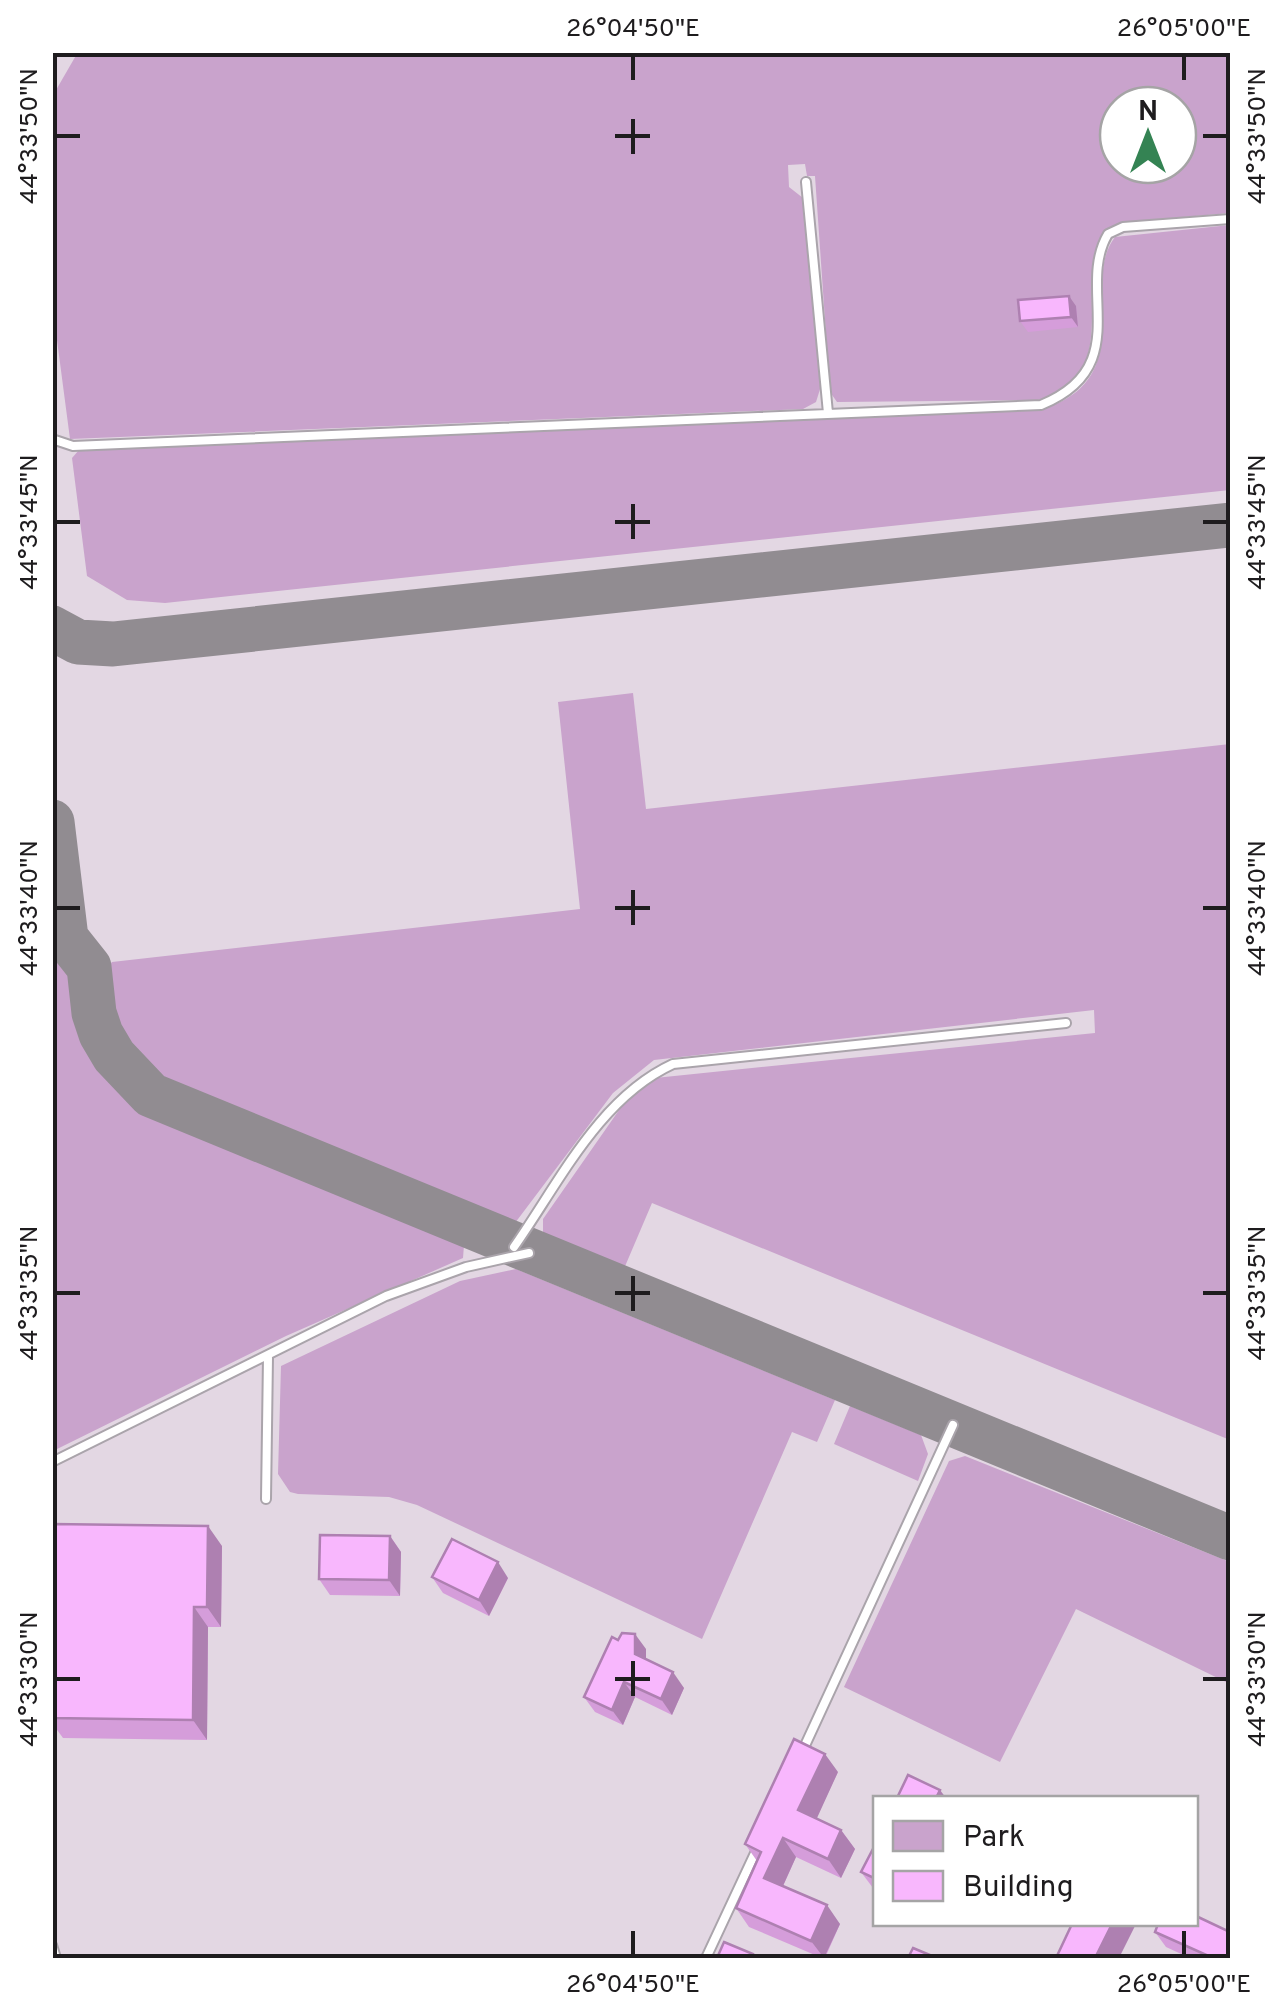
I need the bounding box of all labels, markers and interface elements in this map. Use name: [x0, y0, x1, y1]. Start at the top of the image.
text: 26°04'50"E: [566, 14, 700, 46]
text: 26°05'00"E: [1117, 14, 1251, 46]
text: 44°33'50"N: [15, 68, 47, 204]
text: 44°33'50"N: [1243, 68, 1275, 204]
north arrow: [1098, 85, 1198, 185]
text: N: [1138, 95, 1158, 131]
text: 44°33'45"N: [15, 454, 47, 590]
text: 44°33'45"N: [1243, 454, 1275, 590]
text: 44°33'40"N: [15, 840, 47, 976]
text: 44°33'40"N: [1243, 840, 1275, 976]
text: 44°33'35"N: [15, 1225, 47, 1361]
text: 44°33'35"N: [1243, 1225, 1275, 1361]
text: 44°33'30"N: [15, 1611, 47, 1747]
text: 44°33'30"N: [1243, 1611, 1275, 1747]
legend: [873, 1796, 1198, 1926]
text: Park: [963, 1820, 1025, 1857]
text: Building: [963, 1870, 1074, 1907]
text: 26°04'50"E: [566, 1970, 700, 2002]
text: 26°05'00"E: [1117, 1970, 1251, 2002]

